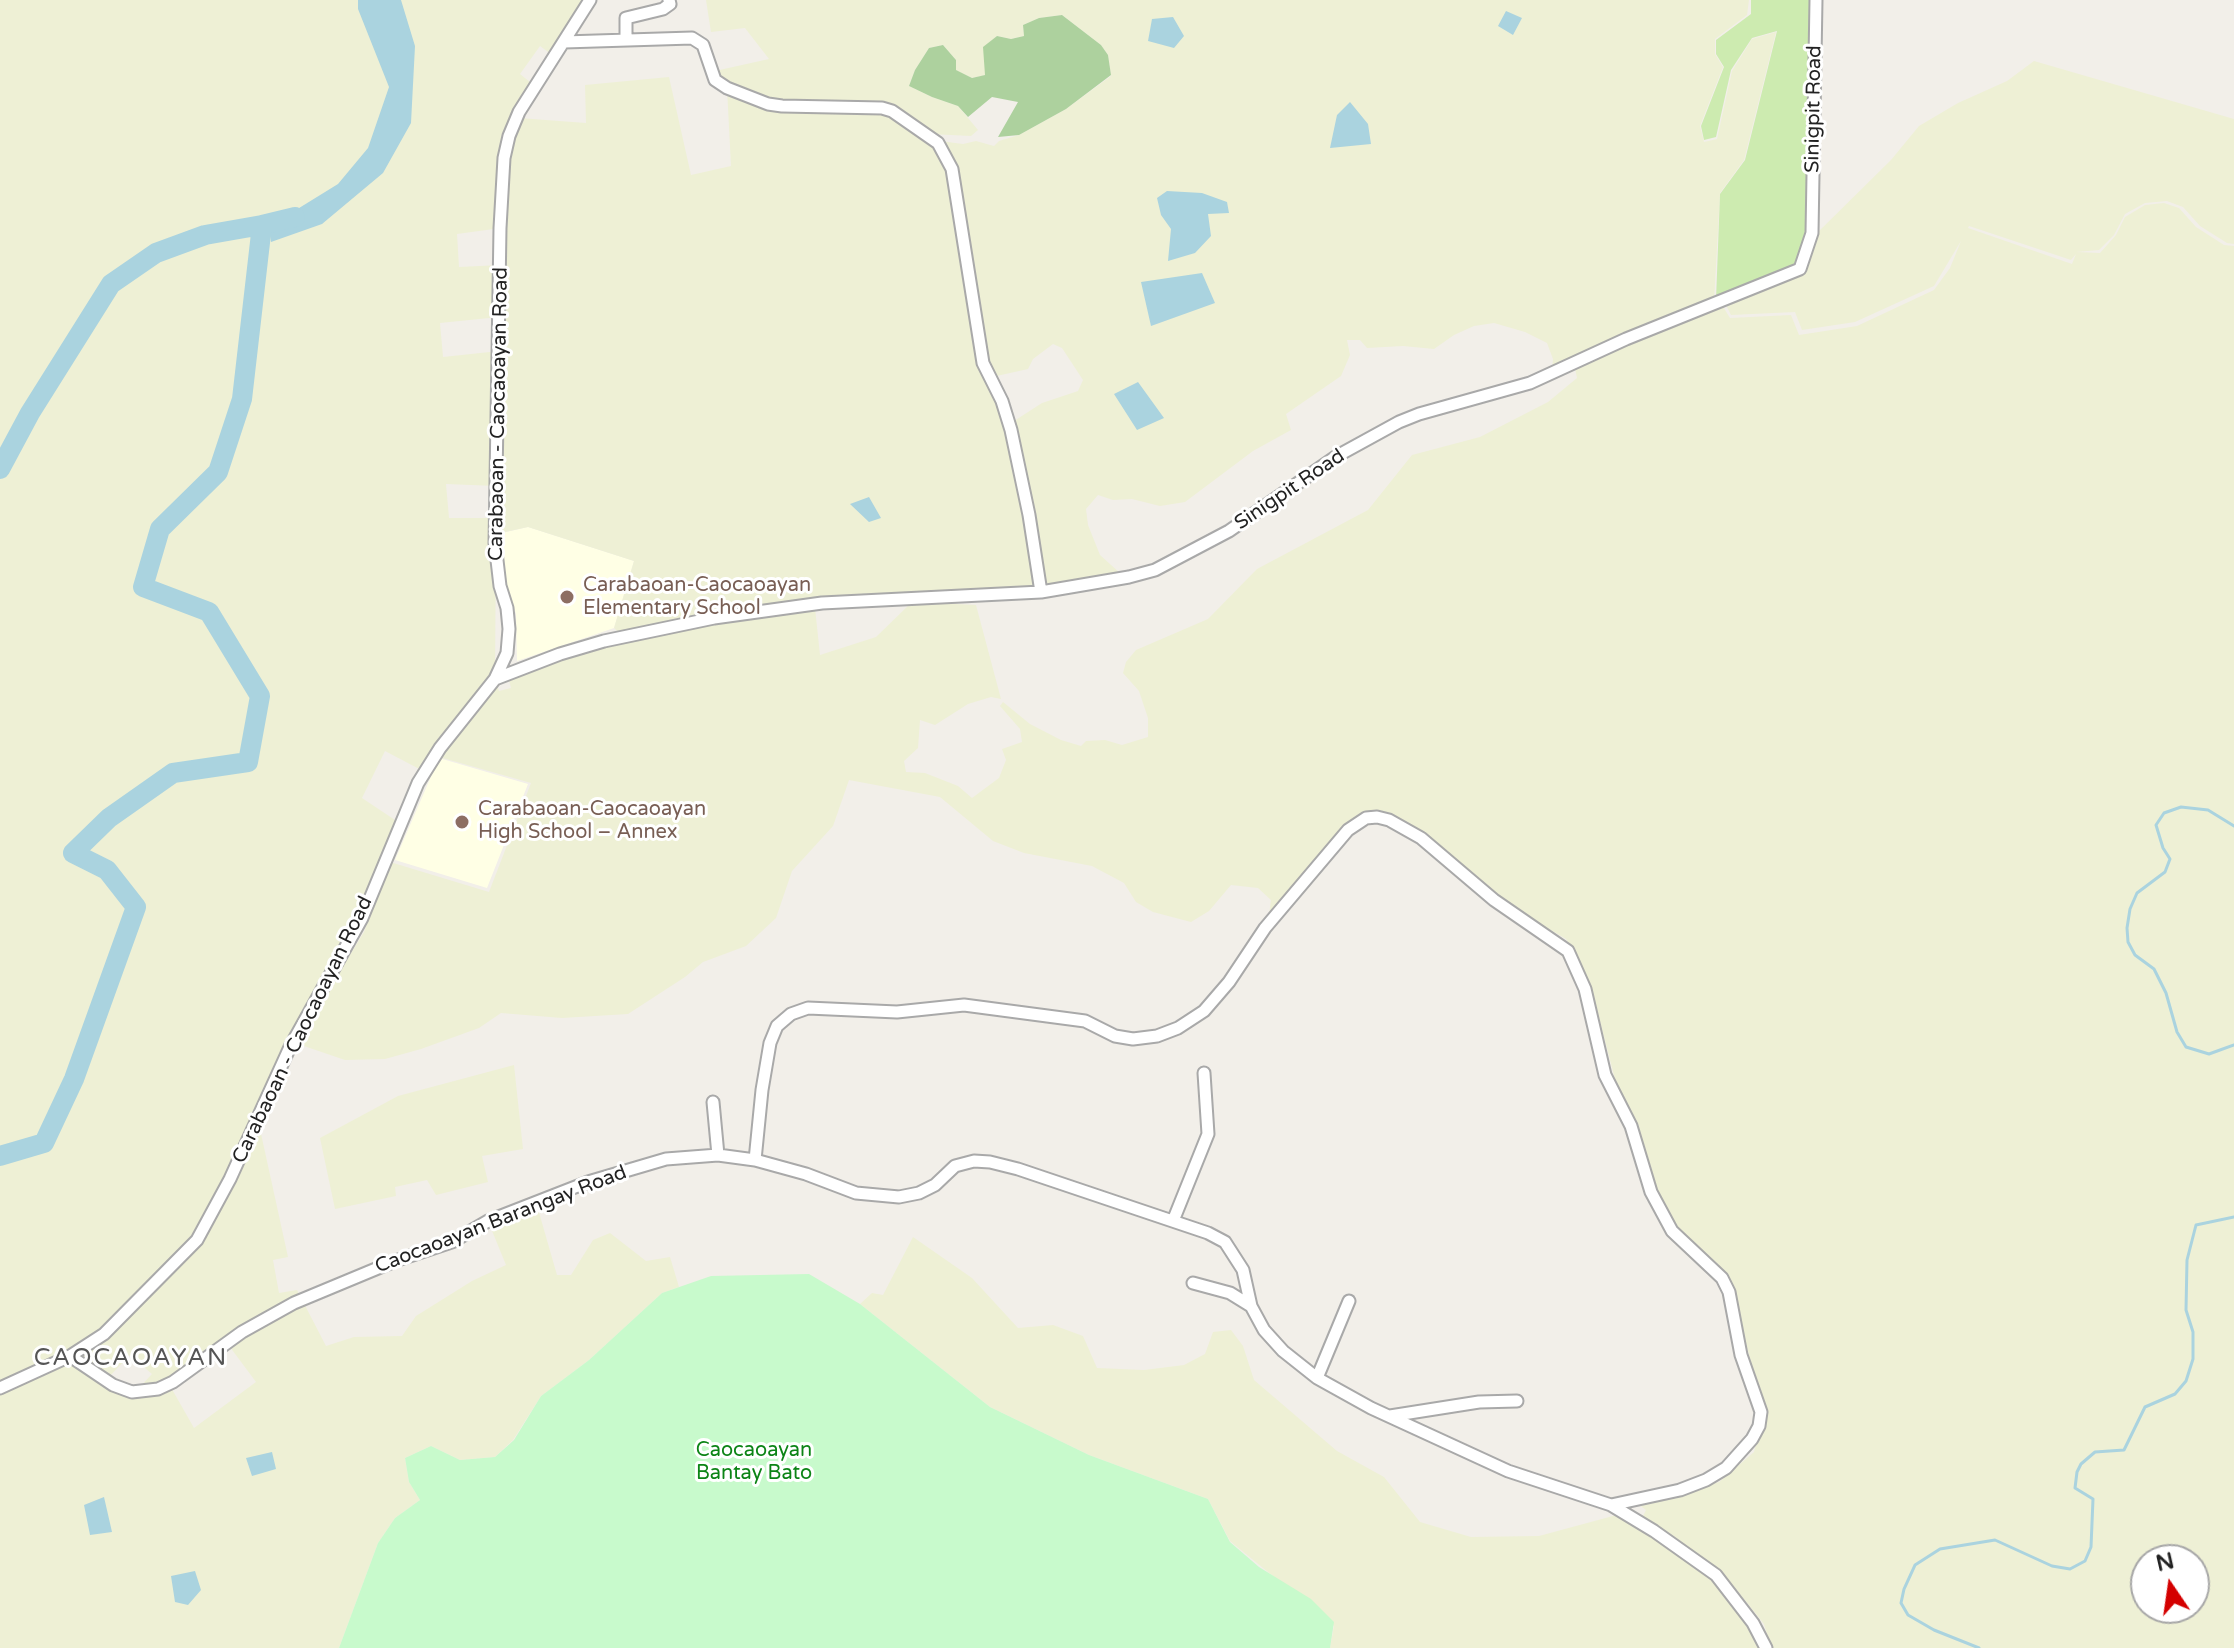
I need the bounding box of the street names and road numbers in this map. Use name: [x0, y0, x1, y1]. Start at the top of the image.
street label: Sinigpit Road: [1801, 45, 1827, 173]
street label: Carabaoan - Caocaoayan Road: [484, 267, 514, 561]
street label: Sinigpit Road: [1230, 444, 1350, 536]
street label: Carabaoan - Caocaoayan Road: [228, 893, 378, 1167]
street label: Caocaoayan Barangay Road: [372, 1161, 630, 1279]

